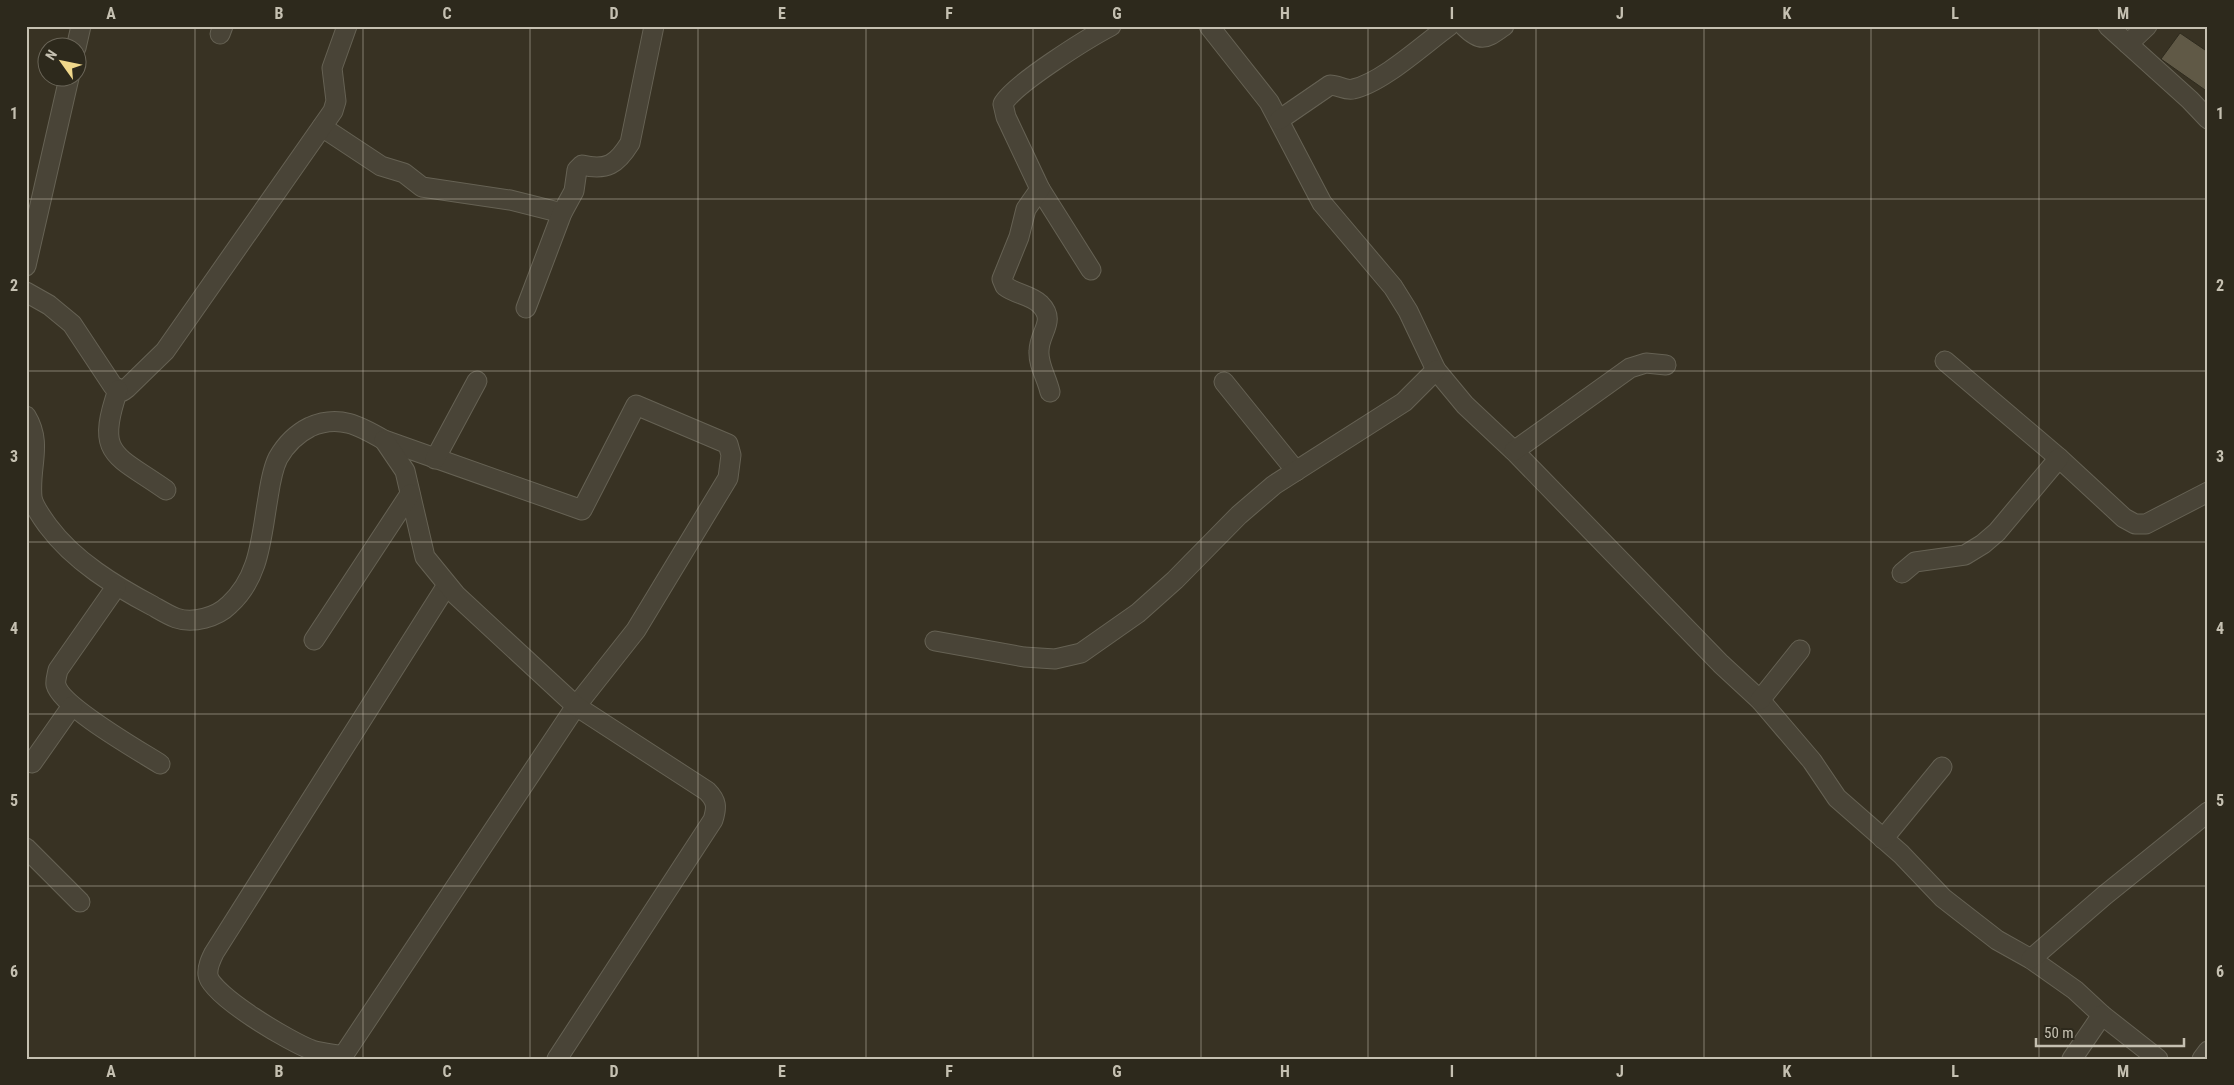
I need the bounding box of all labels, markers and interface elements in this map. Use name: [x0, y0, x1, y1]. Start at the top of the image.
text: A: [106, 4, 116, 23]
text: B: [275, 4, 284, 23]
text: C: [442, 4, 452, 23]
text: D: [609, 4, 619, 23]
text: E: [778, 4, 786, 23]
text: F: [945, 4, 953, 23]
text: G: [1112, 4, 1122, 23]
text: H: [1280, 4, 1290, 23]
text: I: [1450, 4, 1454, 23]
text: J: [1616, 4, 1624, 23]
text: K: [1783, 4, 1792, 23]
text: L: [1951, 4, 1959, 23]
text: M: [2117, 4, 2129, 23]
north arrow: [38, 38, 88, 88]
text: N: [42, 47, 60, 63]
text: 1: [10, 104, 18, 123]
text: 1: [2216, 104, 2224, 123]
text: 2: [10, 276, 18, 295]
text: 2: [2216, 276, 2224, 295]
text: 3: [10, 447, 18, 466]
text: 3: [2216, 447, 2224, 466]
text: 4: [10, 619, 18, 638]
text: 4: [2216, 619, 2224, 638]
text: 5: [10, 791, 18, 810]
text: 5: [2216, 791, 2224, 810]
text: 6: [10, 962, 18, 981]
text: 6: [2216, 962, 2224, 981]
scale bar: [2036, 1015, 2184, 1047]
text: 50 m: [2044, 1024, 2074, 1042]
text: A: [106, 1062, 116, 1081]
text: B: [275, 1062, 284, 1081]
text: C: [442, 1062, 452, 1081]
text: D: [609, 1062, 619, 1081]
text: E: [778, 1062, 786, 1081]
text: F: [945, 1062, 953, 1081]
text: G: [1112, 1062, 1122, 1081]
text: H: [1280, 1062, 1290, 1081]
text: I: [1450, 1062, 1454, 1081]
text: J: [1616, 1062, 1624, 1081]
text: K: [1783, 1062, 1792, 1081]
text: L: [1951, 1062, 1959, 1081]
text: M: [2117, 1062, 2129, 1081]

